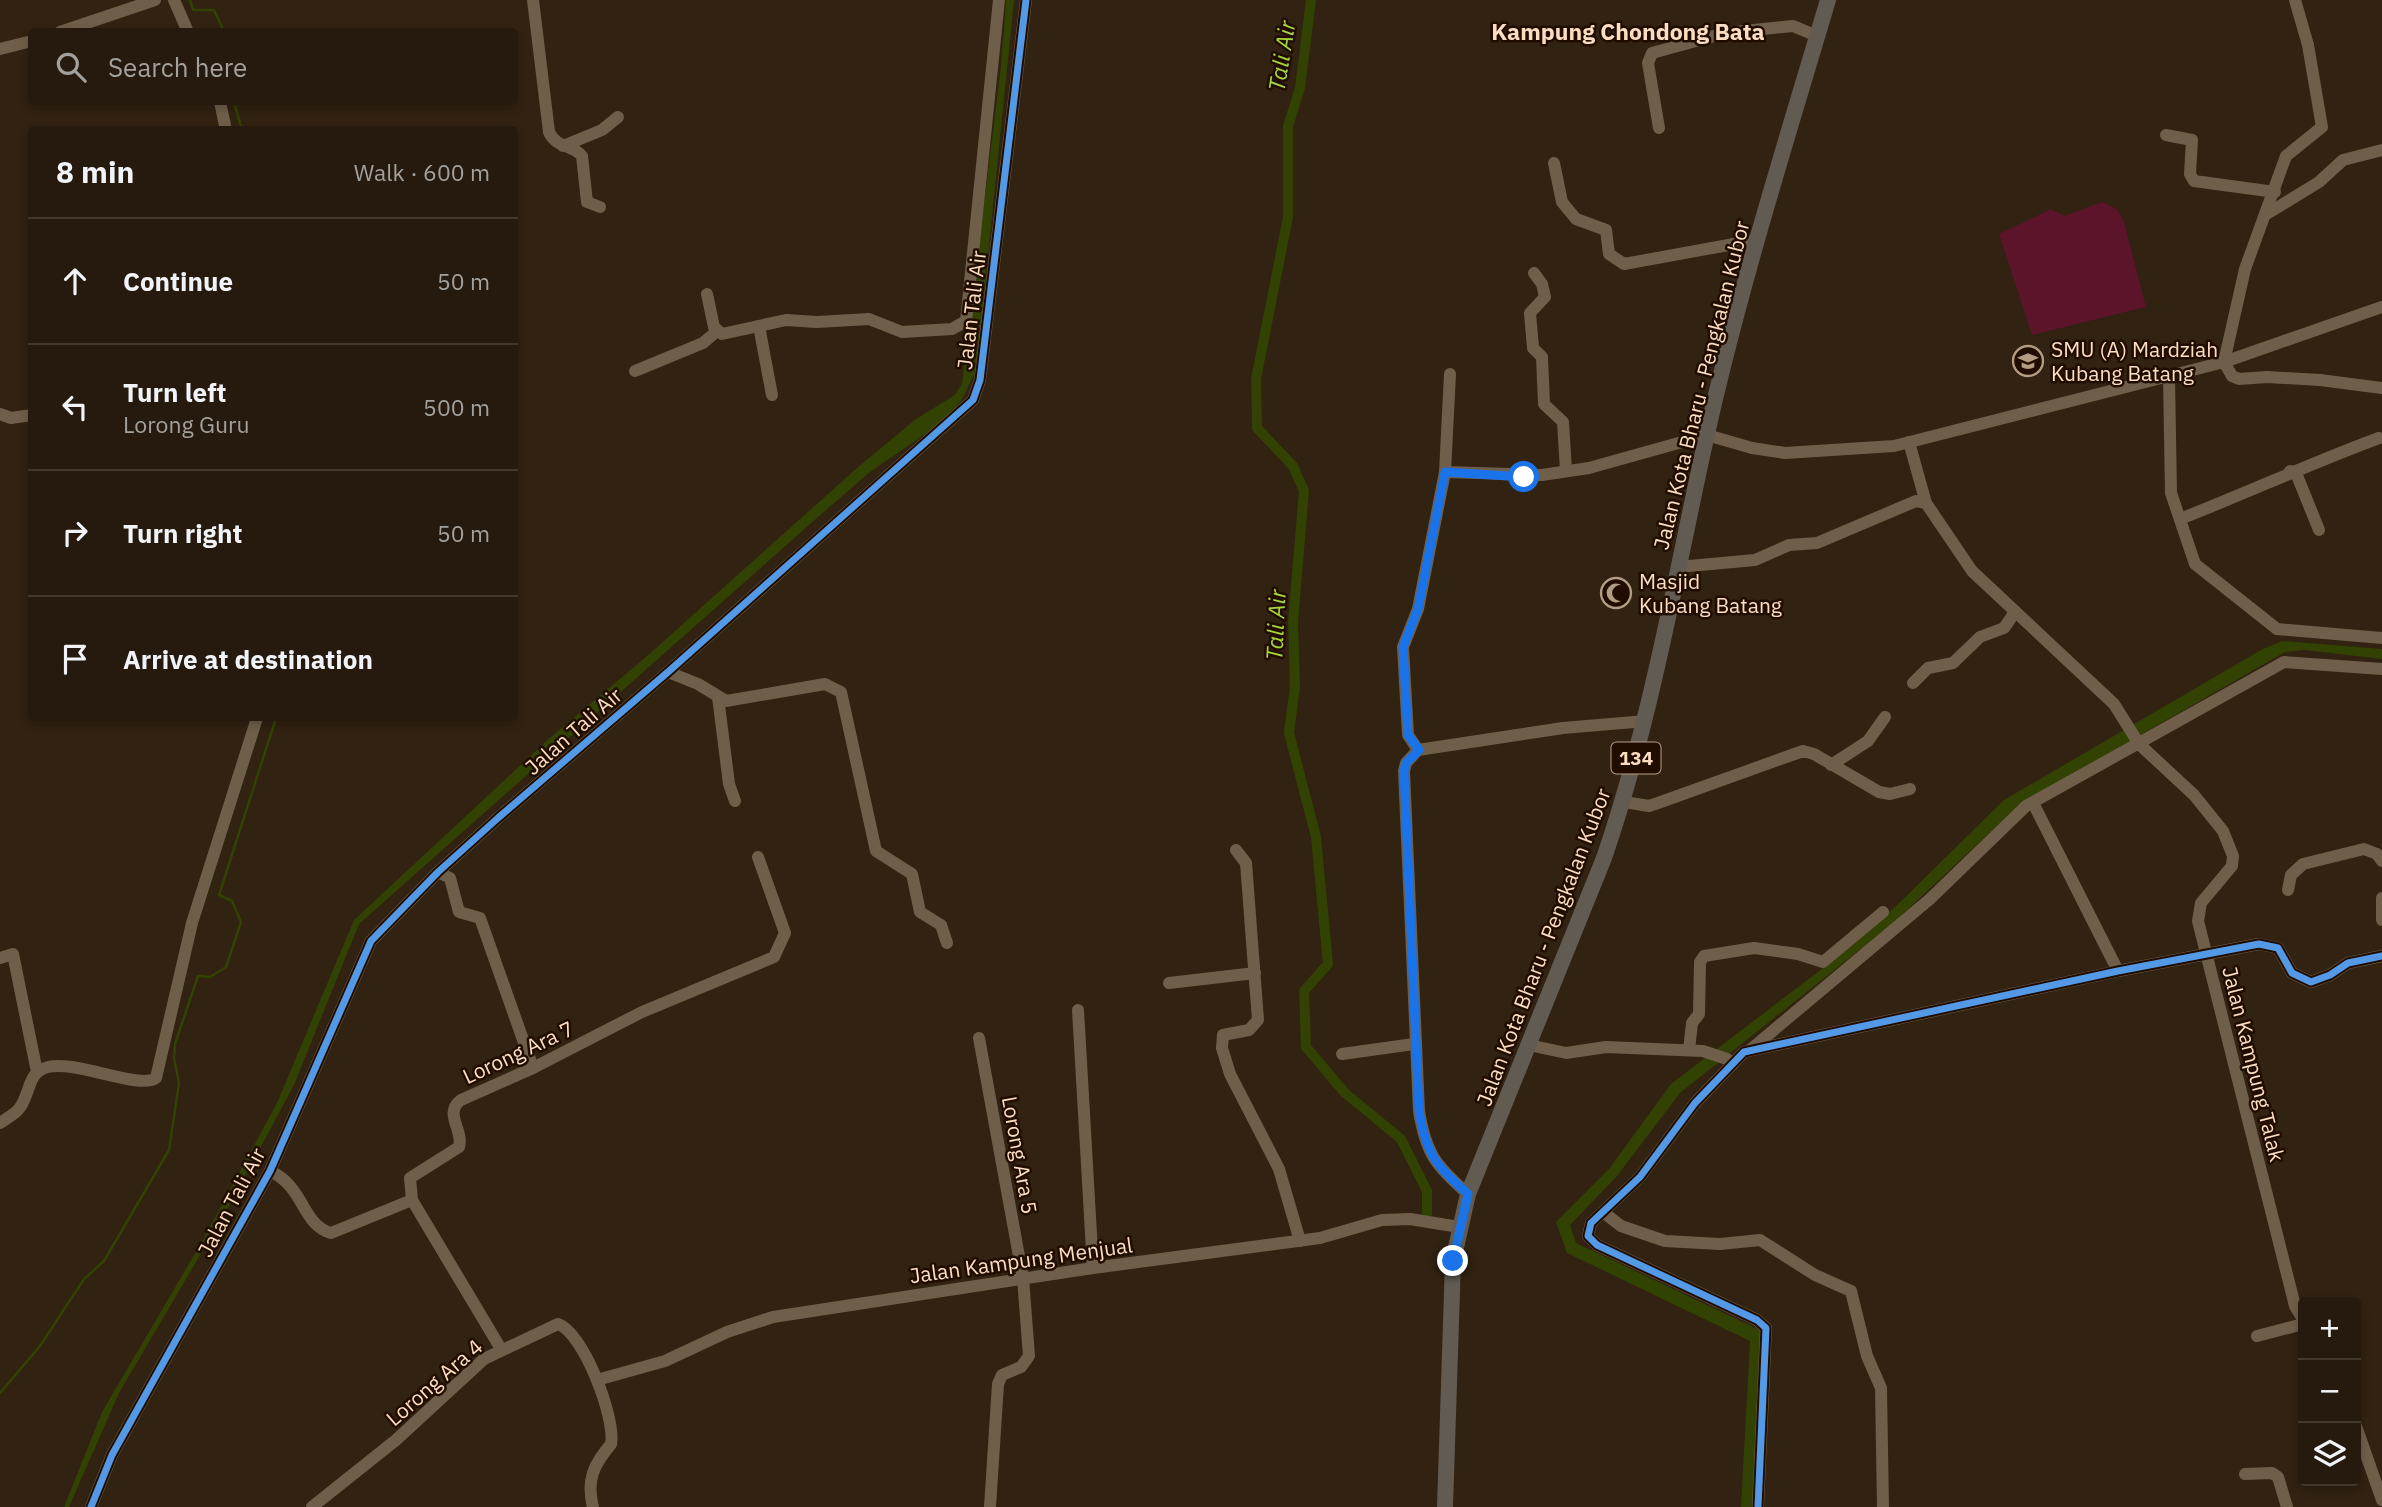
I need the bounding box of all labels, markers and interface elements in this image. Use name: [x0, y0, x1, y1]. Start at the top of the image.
district label: Kampung Chondong Bata: [1491, 16, 1765, 46]
water label: Tali Air: [1261, 18, 1301, 93]
search box: [28, 28, 518, 105]
icon: search: [52, 48, 90, 86]
text: Search here: [108, 50, 247, 84]
text: 8 min: [56, 152, 134, 191]
text: Walk · 600 m: [354, 157, 490, 187]
street label: Jalan Kota Bharu - Pengkalan Kubor: [1647, 217, 1756, 552]
street label: Jalan Tali Air: [950, 249, 992, 371]
icon: ahead: [56, 262, 94, 300]
text: Continue: [123, 264, 233, 298]
text: 50 m: [437, 266, 490, 296]
place label: SMU (A) Mardziah Kubang Batang: [2051, 335, 2218, 387]
school or university icon: SMU (A) Mardziah Kubang Batang: [2011, 344, 2045, 378]
text: Turn left: [123, 375, 226, 409]
icon: left: [56, 388, 94, 426]
text: 500 m: [423, 392, 490, 422]
text: Lorong Guru: [123, 409, 250, 439]
route start: [1508, 461, 1539, 492]
icon: right: [56, 514, 94, 552]
text: Turn right: [123, 516, 242, 550]
text: 50 m: [437, 518, 490, 548]
place label: Masjid Kubang Batang: [1639, 567, 1782, 619]
mosque icon: Masjid Kubang Batang: [1599, 576, 1633, 610]
water label: Tali Air: [1258, 588, 1292, 661]
icon: arrive: [56, 640, 94, 678]
text: Arrive at destination: [123, 642, 373, 676]
street label: Jalan Tali Air: [519, 681, 628, 781]
road number: 134: [1612, 743, 1660, 774]
street label: Jalan Kota Bharu - Pengkalan Kubor: [1469, 784, 1617, 1110]
street label: Jalan Kampung Talak: [2216, 964, 2292, 1164]
street label: Lorong Ara 7: [458, 1014, 578, 1090]
street label: Lorong Ara 5: [996, 1094, 1044, 1216]
street label: Jalan Tali Air: [191, 1142, 272, 1261]
street label: Jalan Kampung Menjual: [908, 1230, 1135, 1290]
route end: [1437, 1245, 1468, 1276]
map controls: [2298, 1297, 2361, 1486]
button: +: [2298, 1297, 2361, 1360]
street label: Lorong Ara 4: [380, 1332, 488, 1432]
button: −: [2298, 1360, 2361, 1423]
button: layers: [2298, 1423, 2361, 1486]

